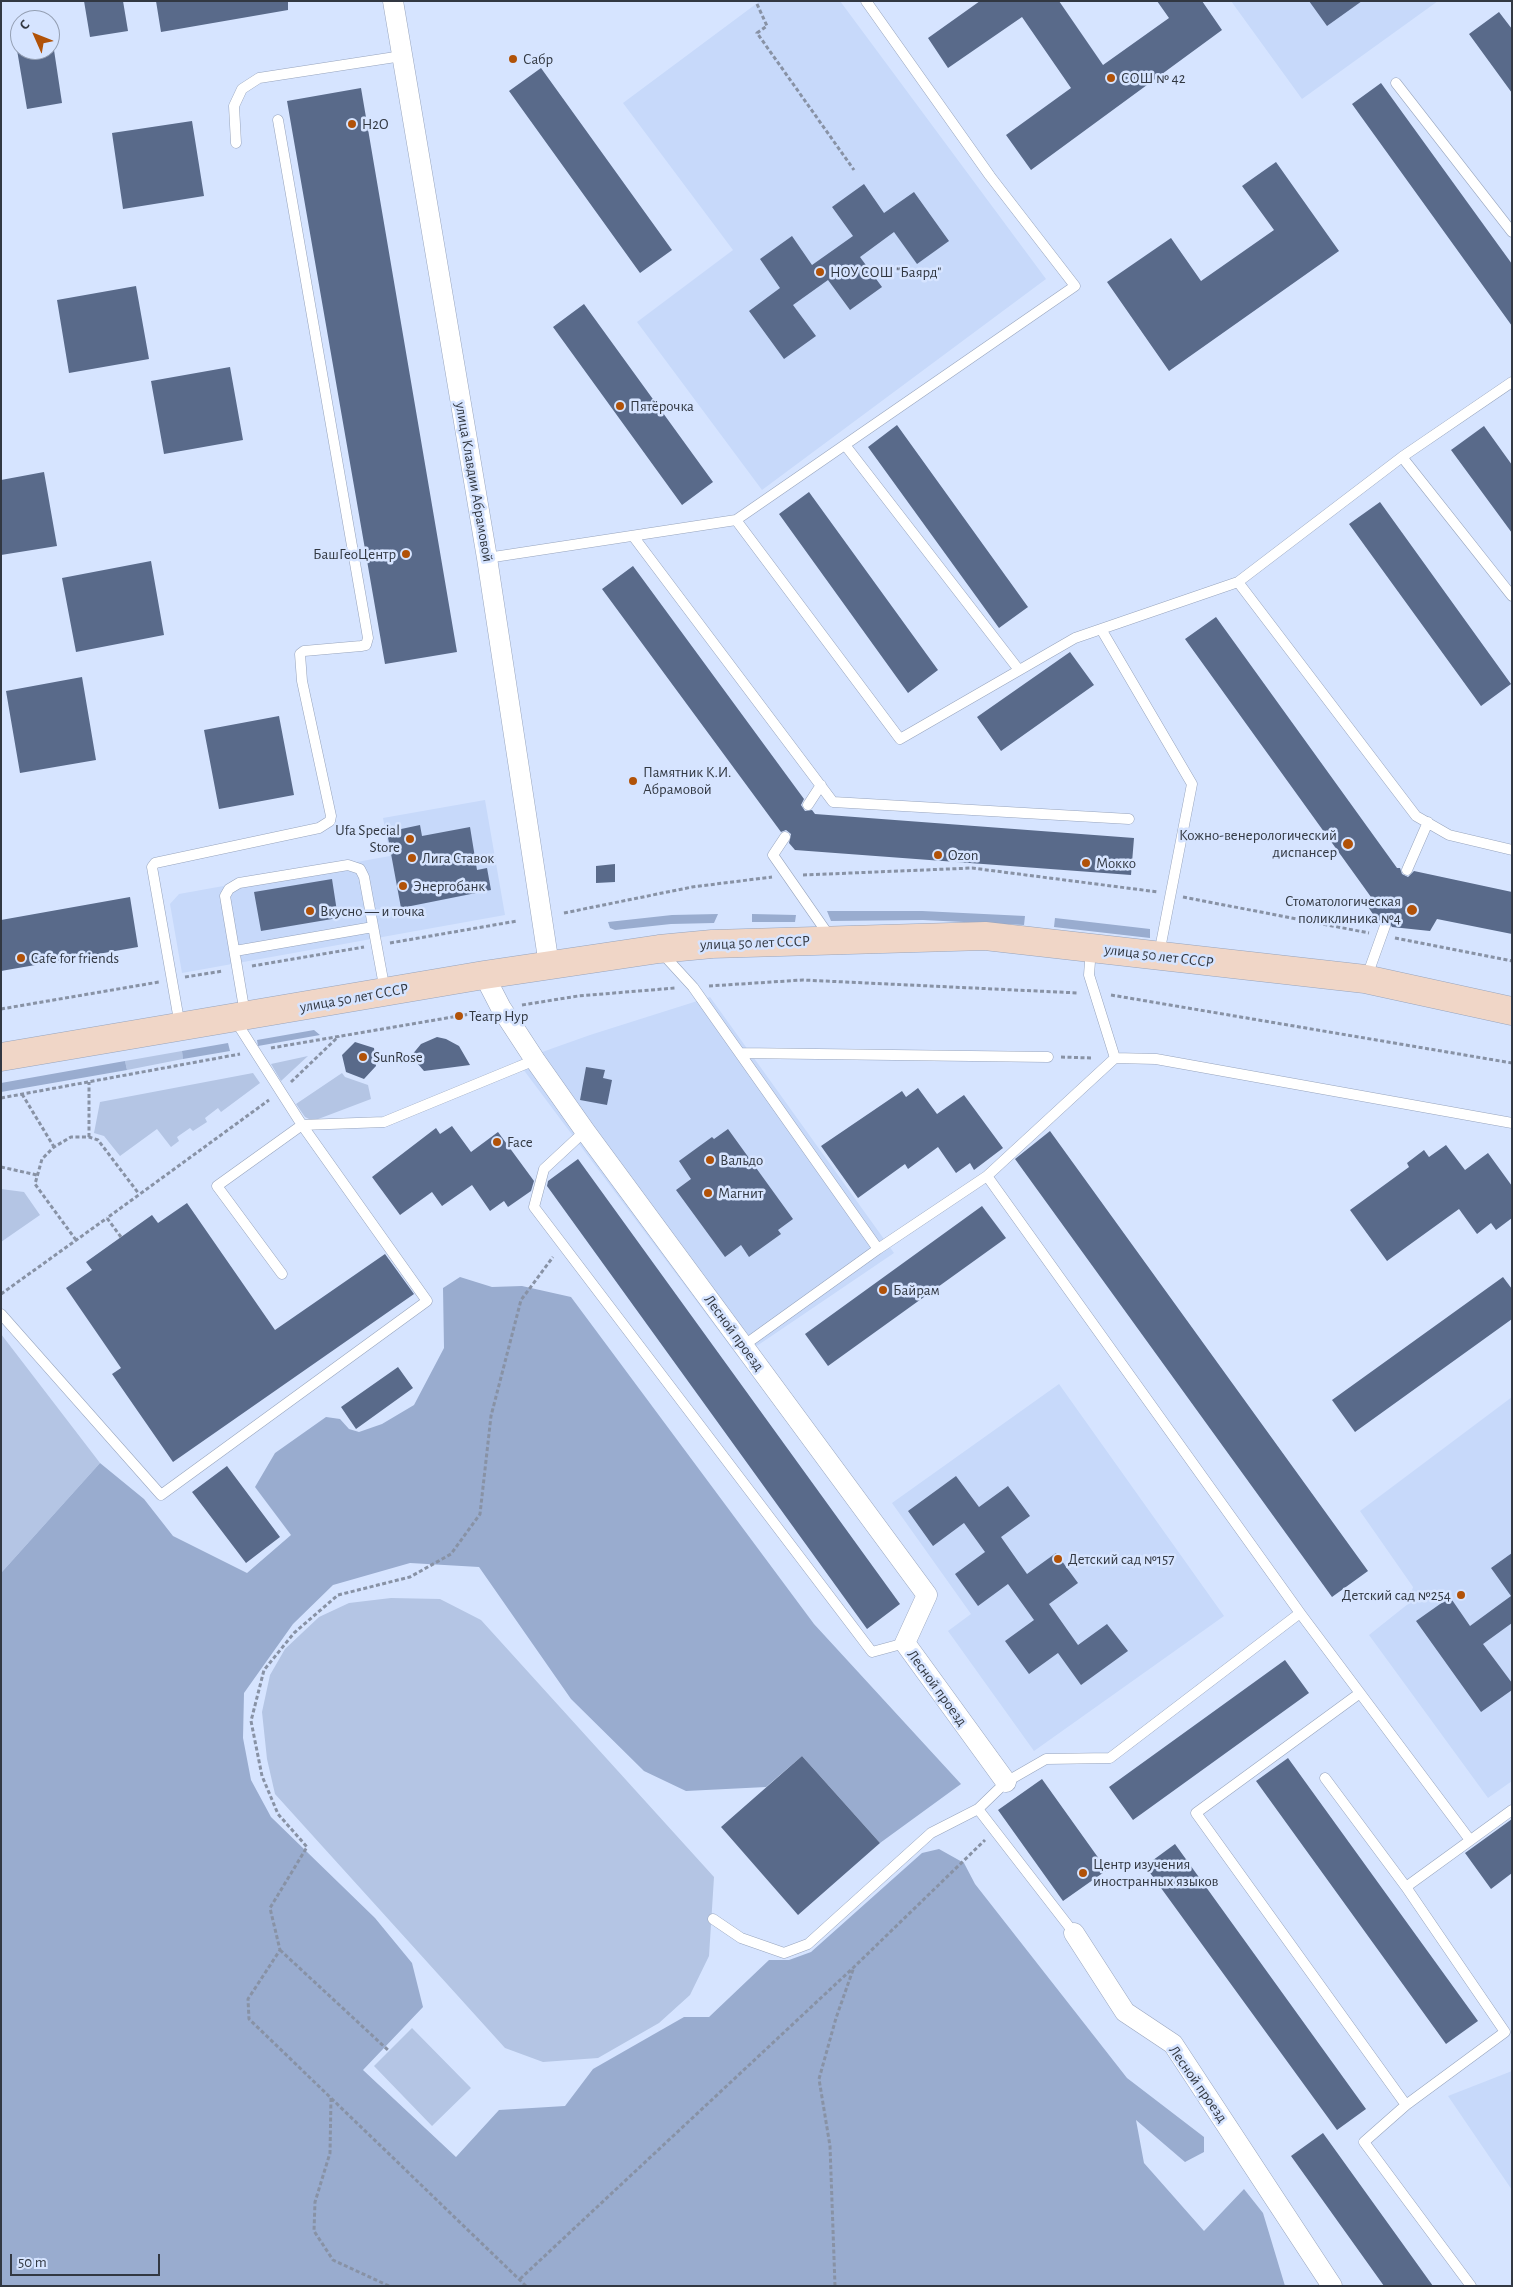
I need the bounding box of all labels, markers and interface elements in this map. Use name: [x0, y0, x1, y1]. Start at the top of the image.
north arrow: [10, 10, 60, 60]
text: С: [17, 18, 33, 33]
place label: Сабр: [523, 50, 553, 68]
marker: Сабр: [507, 53, 519, 65]
place label: СОШ № 42: [1121, 69, 1186, 87]
marker: СОШ № 42: [1105, 72, 1117, 84]
place label: H2O: [362, 115, 389, 133]
marker: H2O: [346, 118, 358, 130]
place label: НОУ СОШ "Баярд": [830, 263, 941, 281]
marker: НОУ СОШ "Баярд": [814, 266, 826, 278]
place label: Пятёрочка: [630, 397, 694, 415]
marker: Пятёрочка: [614, 400, 626, 412]
street label: улица Клавдии Абрамовой: [451, 401, 497, 563]
place label: БашГеоЦентр: [313, 545, 396, 563]
marker: БашГеоЦентр: [400, 548, 412, 560]
place label: Памятник К.И. Абрамовой: [643, 763, 731, 798]
marker: Памятник К.И. Абрамовой: [627, 775, 639, 787]
place label: Ufa Special Store: [335, 821, 400, 856]
place label: Кожно-венерологический диспансер: [1179, 826, 1337, 861]
marker: Ufa Special Store: [404, 833, 416, 845]
marker: Кожно-венерологический диспансер: [1341, 837, 1355, 851]
place label: Ozon: [948, 846, 978, 864]
place label: Лига Ставок: [422, 849, 494, 867]
marker: Ozon: [932, 849, 944, 861]
marker: Лига Ставок: [406, 852, 418, 864]
place label: Мокко: [1096, 854, 1136, 872]
marker: Мокко: [1080, 857, 1092, 869]
place label: Энергобанк: [413, 877, 485, 895]
marker: Энергобанк: [397, 880, 409, 892]
place label: Стоматологическая поликлиника №4: [1285, 892, 1401, 927]
place label: Вкусно — и точка: [320, 902, 425, 920]
marker: Стоматологическая поликлиника №4: [1405, 903, 1419, 917]
marker: Вкусно — и точка: [304, 905, 316, 917]
street label: улица 50 лет СССР: [700, 932, 810, 954]
street label: улица 50 лет СССР: [1103, 940, 1215, 972]
place label: Cafe for friends: [31, 949, 119, 967]
marker: Cafe for friends: [15, 952, 27, 964]
street label: улица 50 лет СССР: [298, 980, 410, 1016]
place label: Театр Нур: [469, 1007, 528, 1025]
marker: Театр Нур: [453, 1010, 465, 1022]
place label: SunRose: [373, 1048, 423, 1066]
marker: SunRose: [357, 1051, 369, 1063]
place label: Face: [507, 1133, 533, 1151]
marker: Face: [491, 1136, 503, 1148]
place label: Вальдо: [720, 1151, 763, 1169]
marker: Вальдо: [704, 1154, 716, 1166]
place label: Магнит: [718, 1184, 763, 1202]
marker: Магнит: [702, 1187, 714, 1199]
place label: Байрам: [893, 1281, 940, 1299]
marker: Байрам: [877, 1284, 889, 1296]
street label: Лесной проезд: [700, 1291, 768, 1375]
place label: Детский сад №157: [1068, 1550, 1174, 1568]
marker: Детский сад №157: [1052, 1553, 1064, 1565]
place label: Детский сад №254: [1342, 1586, 1451, 1604]
marker: Детский сад №254: [1455, 1589, 1467, 1601]
street label: Лесной проезд: [903, 1646, 971, 1730]
place label: Центр изучения иностранных языков: [1093, 1855, 1218, 1890]
marker: Центр изучения иностранных языков: [1077, 1867, 1089, 1879]
street label: Лесной проезд: [1165, 2042, 1231, 2126]
scale bar: [12, 2244, 162, 2276]
text: 50 m: [18, 2255, 47, 2270]

